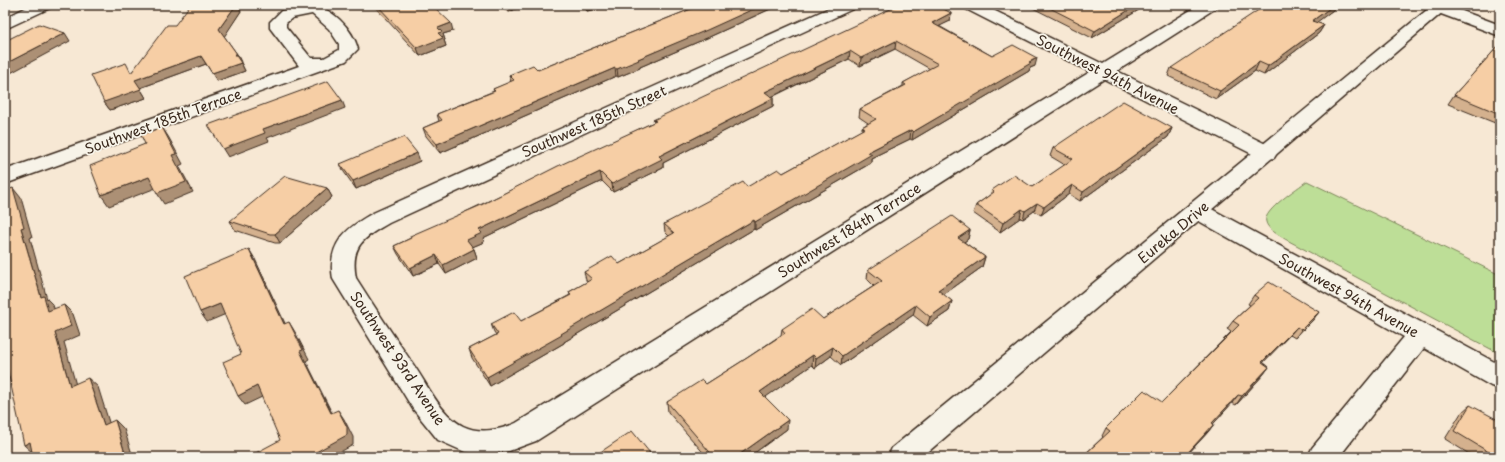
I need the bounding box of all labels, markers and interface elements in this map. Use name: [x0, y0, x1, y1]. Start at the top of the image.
street label: Southwest 94th Avenue: [1033, 29, 1183, 119]
street label: Southwest 185th Street: [518, 79, 670, 162]
street label: Southwest 185th Terrace: [82, 83, 244, 159]
street label: Southwest 184th Terrace: [773, 177, 925, 283]
street label: Eureka Drive: [1133, 196, 1213, 268]
street label: Southwest 94th Avenue: [1275, 248, 1423, 343]
street label: Southwest 93rd Avenue: [345, 287, 451, 429]

